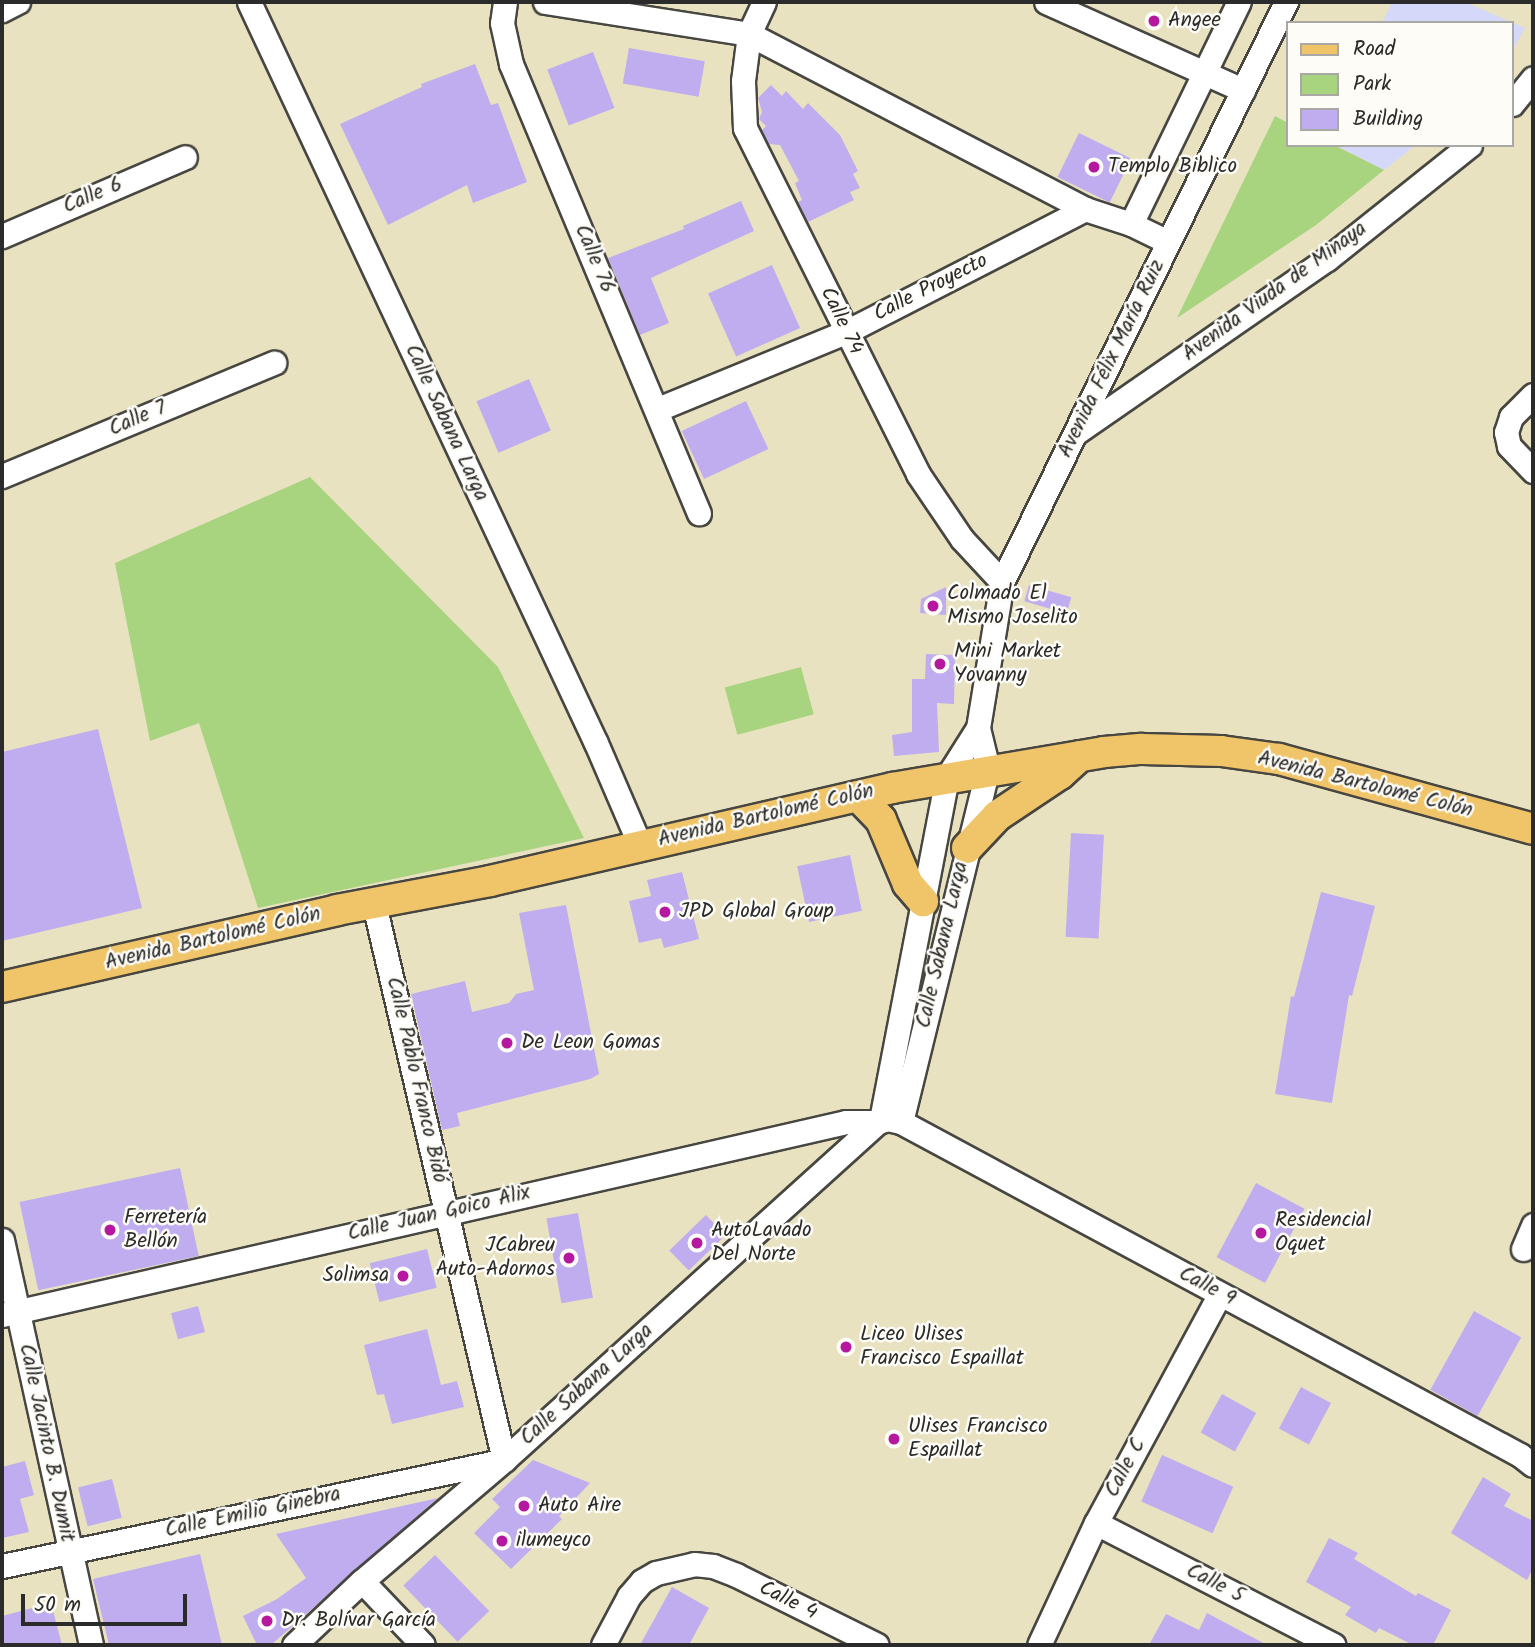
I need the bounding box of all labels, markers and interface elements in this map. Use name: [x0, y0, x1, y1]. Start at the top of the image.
place label: Angee: [1168, 8, 1221, 34]
marker: Angee: [1146, 13, 1162, 29]
legend: [1286, 21, 1514, 147]
text: Road: [1353, 33, 1395, 66]
text: Park: [1353, 68, 1391, 101]
text: Building: [1353, 103, 1423, 136]
place label: Templo Biblico: [1108, 154, 1237, 180]
marker: Templo Biblico: [1086, 159, 1102, 175]
street label: Calle 6: [59, 172, 127, 220]
street label: Avenida Viuda de Minaya: [1178, 217, 1372, 367]
street label: Calle 76: [568, 221, 620, 297]
street label: Calle Proyecto: [870, 248, 992, 328]
street label: Avenida Félix María Ruiz: [1053, 256, 1171, 462]
street label: Calle 74: [814, 283, 868, 359]
street label: Calle Sabana Larga: [399, 341, 493, 505]
street label: Calle 7: [105, 396, 171, 442]
place label: Colmado El Mismo Joselito: [947, 581, 1078, 631]
marker: Colmado El Mismo Joselito: [925, 598, 941, 614]
place label: Mini Market Yovanny: [954, 639, 1061, 689]
marker: Mini Market Yovanny: [932, 656, 948, 672]
street label: Avenida Bartolomé Colón: [1255, 746, 1475, 824]
street label: Avenida Bartolomé Colón: [656, 779, 876, 853]
street label: Calle Sabana Larga: [912, 859, 974, 1031]
place label: JPD Global Group: [679, 899, 834, 925]
street label: Avenida Bartolomé Colón: [103, 902, 323, 976]
marker: JPD Global Group: [657, 904, 673, 920]
street label: Calle Pablo Franco Bidó: [380, 975, 452, 1185]
place label: De Leon Gomas: [521, 1030, 660, 1056]
marker: De Leon Gomas: [499, 1035, 515, 1051]
street label: Calle Juan Goico Alix: [345, 1181, 533, 1247]
place label: Ferretería Bellón: [124, 1205, 207, 1255]
place label: Residencial Oquet: [1275, 1208, 1371, 1258]
place label: AutoLavado Del Norte: [711, 1218, 812, 1268]
marker: Ferretería Bellón: [102, 1222, 118, 1238]
marker: Residencial Oquet: [1253, 1225, 1269, 1241]
place label: JCabreu Auto-Adornos: [435, 1233, 555, 1283]
marker: AutoLavado Del Norte: [689, 1235, 705, 1251]
marker: JCabreu Auto-Adornos: [561, 1250, 577, 1266]
street label: Calle 9: [1174, 1262, 1240, 1312]
place label: Solimsa: [323, 1263, 389, 1289]
marker: Solimsa: [395, 1268, 411, 1284]
street label: Calle Sabana Larga: [515, 1319, 659, 1451]
place label: Liceo Ulises Francisco Espaillat: [860, 1322, 1024, 1372]
marker: Liceo Ulises Francisco Espaillat: [838, 1339, 854, 1355]
street label: Calle Jacinto B. Dumit: [13, 1342, 79, 1544]
place label: Ulises Francisco Espaillat: [908, 1414, 1048, 1464]
marker: Ulises Francisco Espaillat: [886, 1431, 902, 1447]
street label: Calle C: [1100, 1434, 1152, 1502]
street label: Calle Emilio Ginebra: [163, 1482, 343, 1544]
place label: Auto Aire: [538, 1493, 621, 1519]
marker: Auto Aire: [516, 1498, 532, 1514]
place label: ilumeyco: [516, 1528, 591, 1554]
marker: ilumeyco: [494, 1533, 510, 1549]
street label: Calle 5: [1182, 1559, 1248, 1609]
street label: Calle 4: [755, 1576, 821, 1626]
scale bar: [24, 1580, 191, 1624]
text: 50 m: [34, 1589, 81, 1622]
place label: Dr. Bolívar García: [281, 1608, 436, 1634]
marker: Dr. Bolívar García: [259, 1613, 275, 1629]

